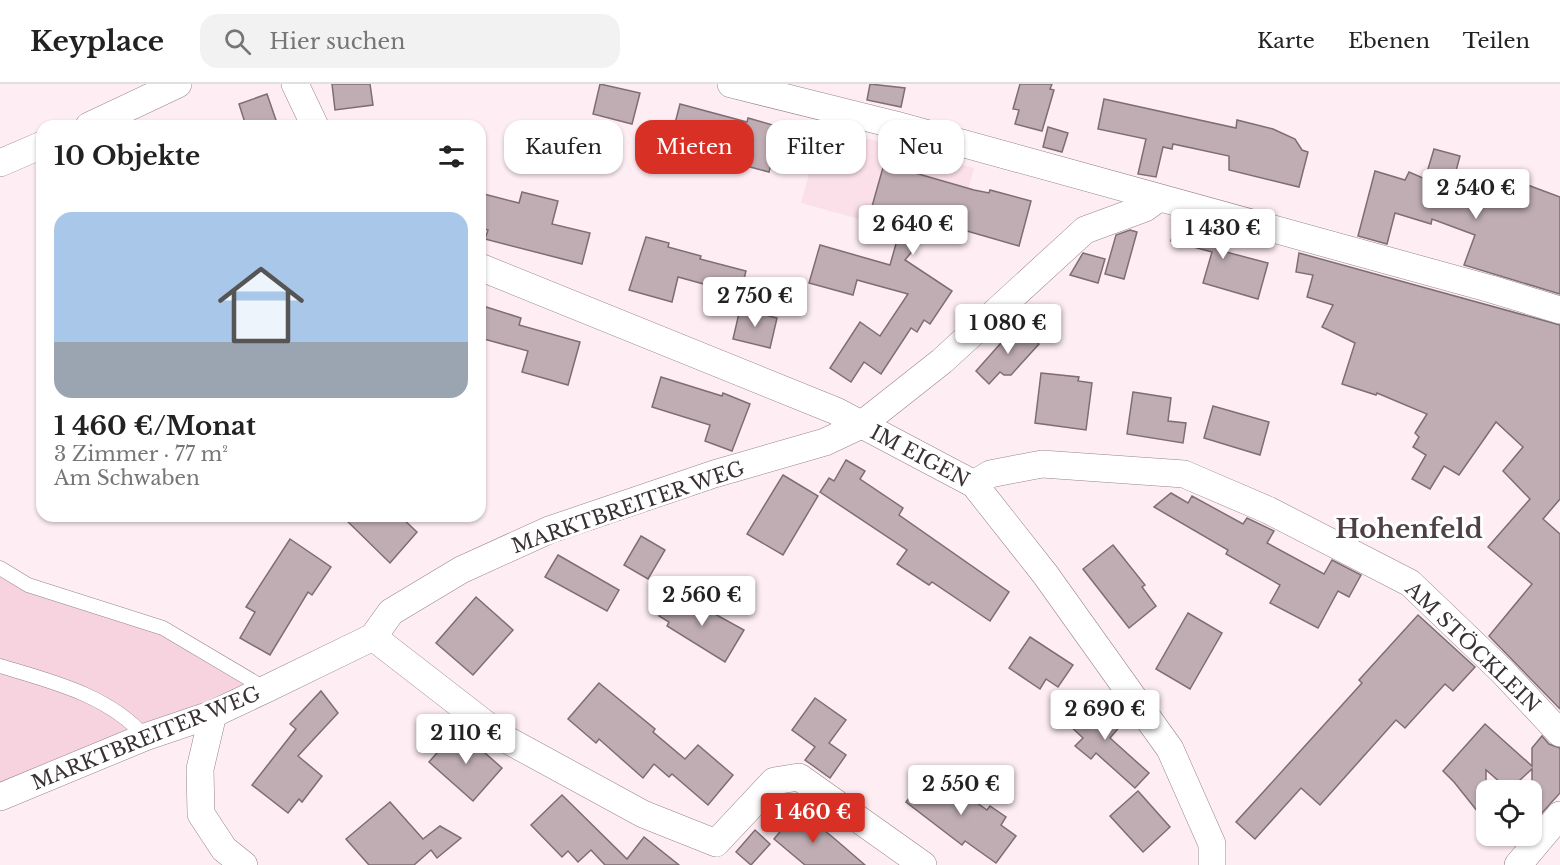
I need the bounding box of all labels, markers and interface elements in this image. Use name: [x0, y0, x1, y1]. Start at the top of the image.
search box: [200, 14, 620, 68]
text: Keyplace: [30, 24, 164, 59]
icon: search: [221, 25, 254, 58]
text: Hier suchen: [269, 28, 405, 55]
text: Karte: [1257, 28, 1315, 54]
text: Ebenen: [1348, 28, 1430, 54]
text: Teilen: [1463, 28, 1530, 54]
chip: Kaufen: [504, 120, 623, 174]
chip: Mieten: [635, 120, 754, 174]
chip: Filter: [766, 120, 866, 174]
chip: Neu: [878, 120, 964, 174]
text: 10 Objekte: [54, 140, 200, 172]
icon: filters: [435, 140, 468, 173]
pin: 2 540 €: [1421, 169, 1531, 220]
text: 2 540 €: [1436, 176, 1516, 200]
pin: 2 640 €: [858, 205, 968, 256]
pin: 1 430 €: [1168, 209, 1278, 260]
text: 2 640 €: [873, 212, 953, 236]
text: 1 430 €: [1185, 216, 1261, 240]
icon: home: [207, 251, 315, 359]
pin: 2 750 €: [700, 277, 810, 328]
text: 2 750 €: [717, 284, 793, 308]
pin: 1 080 €: [953, 304, 1063, 355]
text: 1 080 €: [969, 311, 1047, 335]
text: 1 460 €/Monat: [54, 410, 256, 442]
street label: IM EIGEN: [867, 420, 973, 492]
text: 3 Zimmer · 77 m²: [54, 442, 228, 466]
street label: MARKTBREITER WEG: [509, 456, 747, 558]
text: Am Schwaben: [54, 466, 200, 490]
district label: Hohenfeld: [1335, 513, 1483, 545]
street label: AM STÖCKLEIN: [1400, 575, 1546, 717]
pin: 2 560 €: [647, 576, 757, 627]
text: 2 560 €: [662, 583, 742, 607]
street label: MARKTBREITER WEG: [28, 681, 264, 795]
pin: 2 690 €: [1050, 690, 1160, 741]
text: 2 690 €: [1065, 697, 1145, 721]
pin: 2 110 €: [411, 714, 521, 765]
text: 2 110 €: [430, 721, 502, 745]
pin: 2 550 €: [906, 765, 1016, 816]
text: 2 550 €: [922, 772, 1000, 796]
map controls: [1476, 780, 1542, 846]
button: locate: [1476, 780, 1542, 846]
pin: 1 460 €: [758, 793, 868, 844]
text: 1 460 €: [775, 800, 851, 824]

